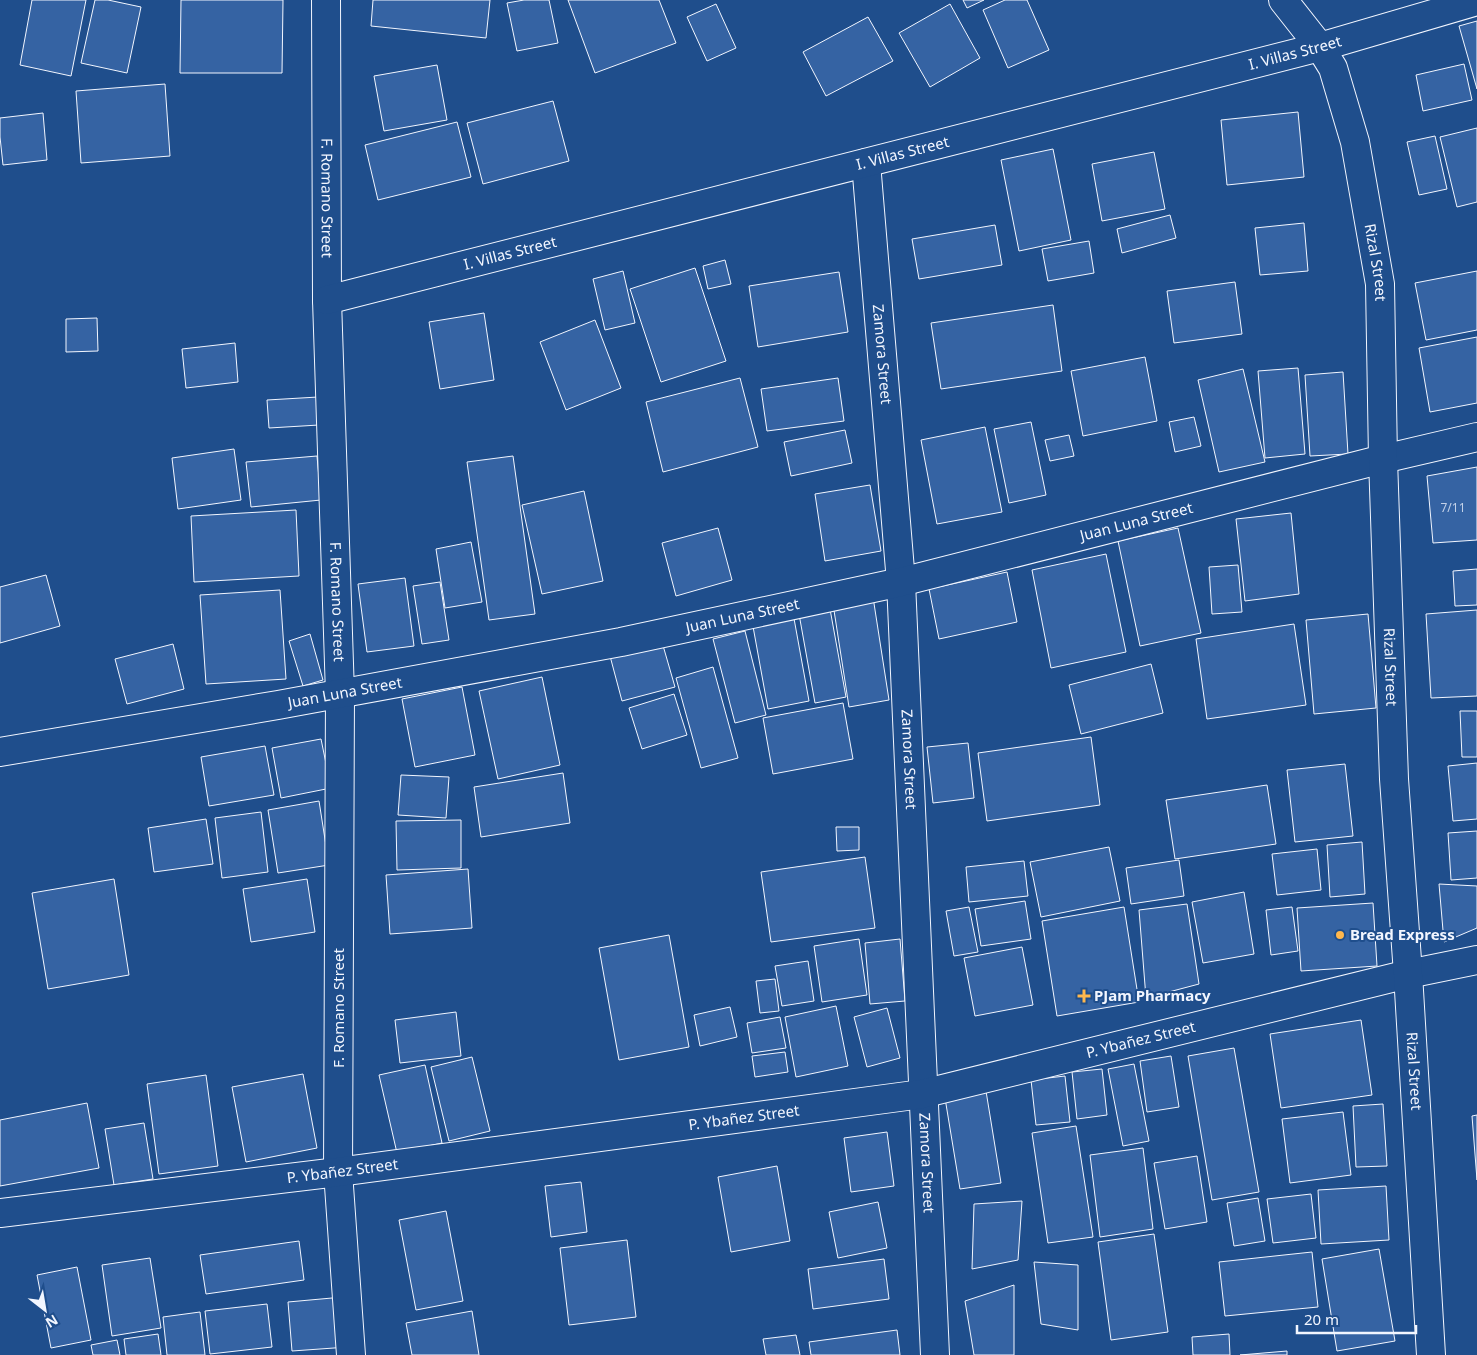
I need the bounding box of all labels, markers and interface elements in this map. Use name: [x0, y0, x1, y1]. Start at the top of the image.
street label: I. Villas Street: [1246, 30, 1344, 74]
street label: I. Villas Street: [854, 131, 951, 174]
street label: F. Romano Street: [317, 138, 338, 259]
street label: Rizal Street: [1361, 222, 1391, 302]
street label: I. Villas Street: [461, 231, 559, 274]
street label: Zamora Street: [869, 303, 897, 406]
street label: Juan Luna Street: [1076, 497, 1195, 545]
house number: 7/11: [1440, 499, 1466, 516]
street label: F. Romano Street: [326, 542, 350, 663]
street label: Juan Luna Street: [682, 593, 802, 637]
street label: Rizal Street: [1380, 627, 1403, 707]
street label: Juan Luna Street: [284, 671, 404, 712]
street label: Zamora Street: [898, 709, 922, 810]
place label: Bread Express: [1350, 924, 1455, 944]
marker: Bread Express: [1334, 929, 1346, 941]
street label: F. Romano Street: [328, 948, 348, 1068]
place label: PJam Pharmacy: [1094, 985, 1211, 1005]
marker: PJam Pharmacy: [1078, 990, 1090, 1002]
street label: P. Ybañez Street: [1084, 1016, 1198, 1062]
street label: Rizal Street: [1403, 1031, 1427, 1111]
street label: P. Ybañez Street: [687, 1099, 801, 1134]
street label: Zamora Street: [915, 1112, 940, 1214]
street label: P. Ybañez Street: [286, 1153, 400, 1187]
north arrow: [20, 1285, 70, 1335]
scale bar: [1297, 1302, 1416, 1334]
text: 20 m: [1304, 1309, 1339, 1329]
text: N: [42, 1310, 62, 1333]

